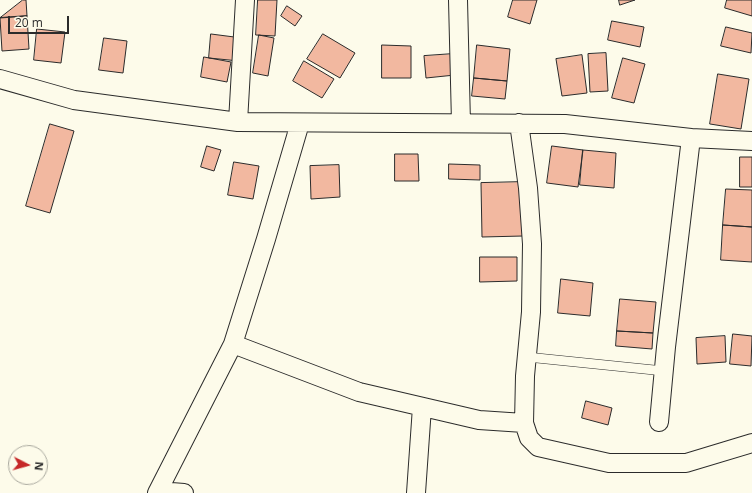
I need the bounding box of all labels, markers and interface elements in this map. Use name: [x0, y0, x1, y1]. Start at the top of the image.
scale bar: [10, 8, 71, 34]
text: 20 m: [15, 14, 43, 31]
north arrow: [8, 445, 48, 485]
text: N: [32, 461, 47, 471]

